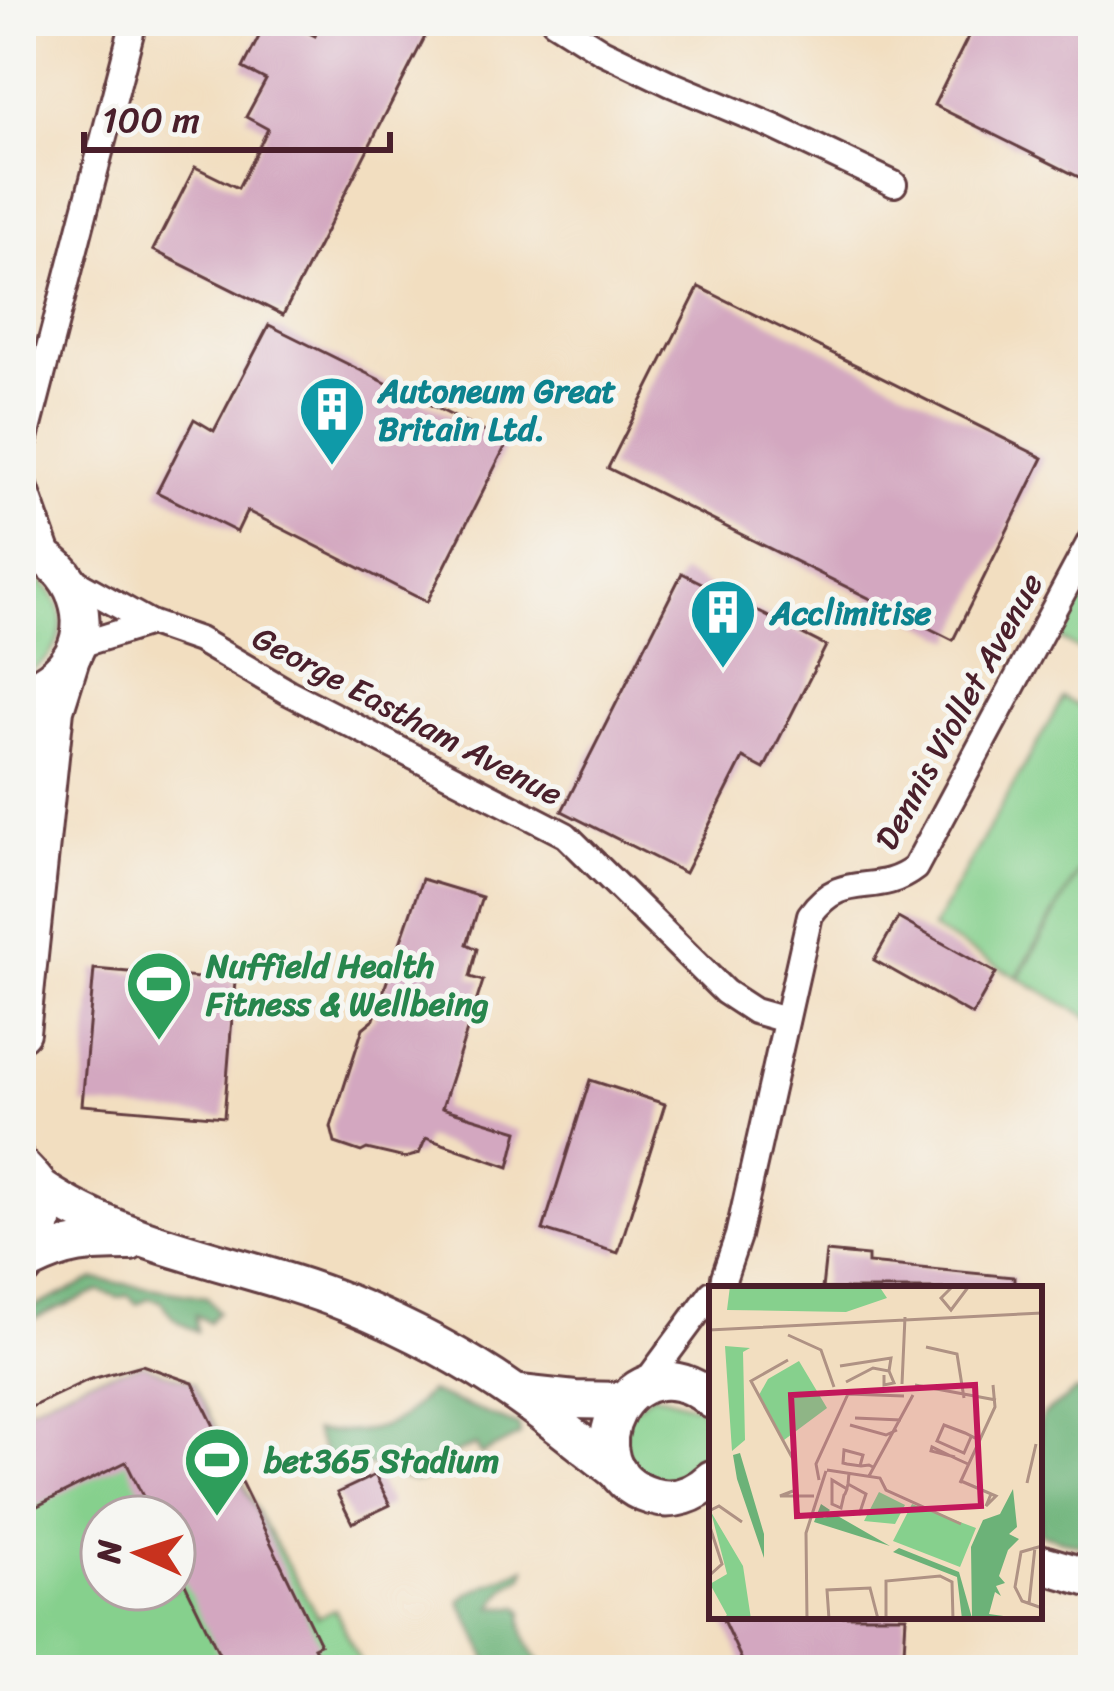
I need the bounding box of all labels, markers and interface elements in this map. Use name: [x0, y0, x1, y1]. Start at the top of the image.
scale bar: [84, 78, 390, 152]
text: 100 m: [102, 88, 200, 152]
place label: Autoneum Great Britain Ltd.: [376, 362, 616, 458]
building icon: Autoneum Great Britain Ltd.: [297, 374, 367, 468]
street label: Dennis Viollet Avenue: [858, 562, 1059, 861]
building icon: Acclimitise: [688, 577, 758, 671]
place label: Acclimitise: [768, 584, 932, 642]
street label: George Eastham Avenue: [242, 609, 573, 822]
place label: Nuffield Health Fitness & Wellbeing: [205, 937, 489, 1033]
sports icon: Nuffield Health Fitness & Wellbeing: [124, 949, 194, 1043]
inset map: [709, 1286, 1042, 1619]
sports icon: bet365 Stadium: [182, 1425, 252, 1519]
place label: bet365 Stadium: [263, 1432, 499, 1490]
north arrow: [78, 1493, 198, 1613]
text: N: [79, 1537, 139, 1565]

